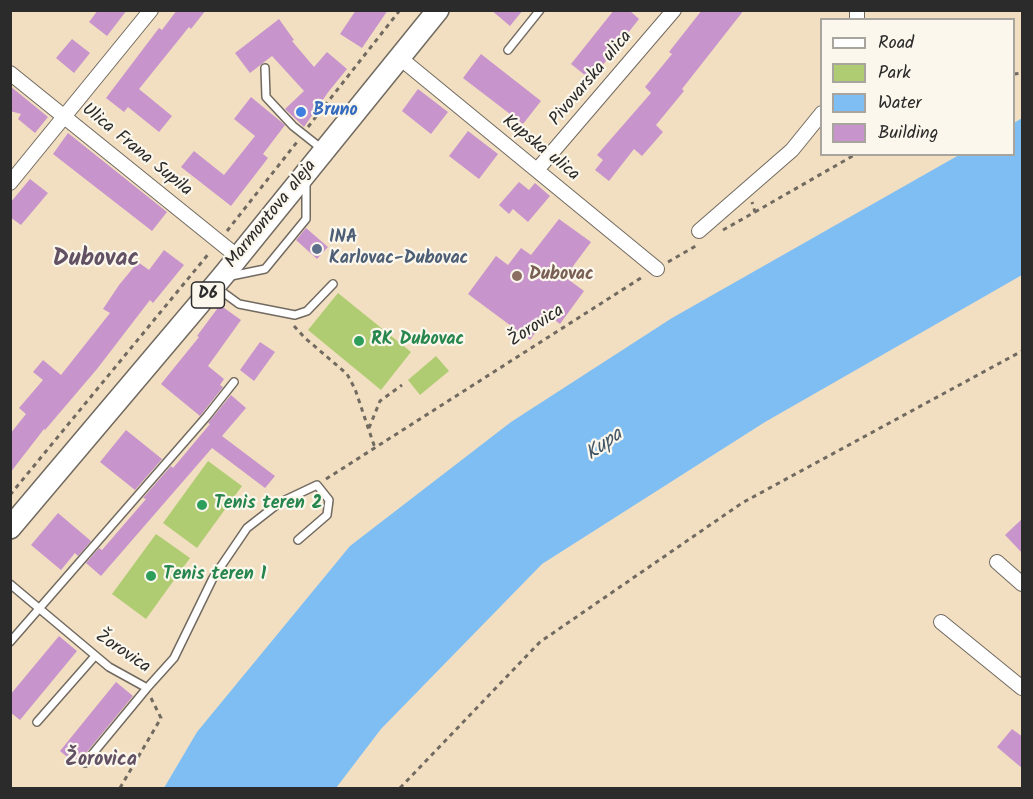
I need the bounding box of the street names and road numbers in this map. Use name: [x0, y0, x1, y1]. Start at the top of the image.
street label: Pivovarska ulica: [546, 27, 638, 131]
street label: Ulica Frana Supila: [76, 100, 196, 202]
street label: Kupska ulica: [497, 111, 583, 187]
street label: Marmontova aleja: [222, 157, 322, 273]
road number: D6: [192, 282, 224, 308]
street label: Žorovica: [505, 301, 569, 353]
street label: Žorovica: [90, 627, 154, 679]

